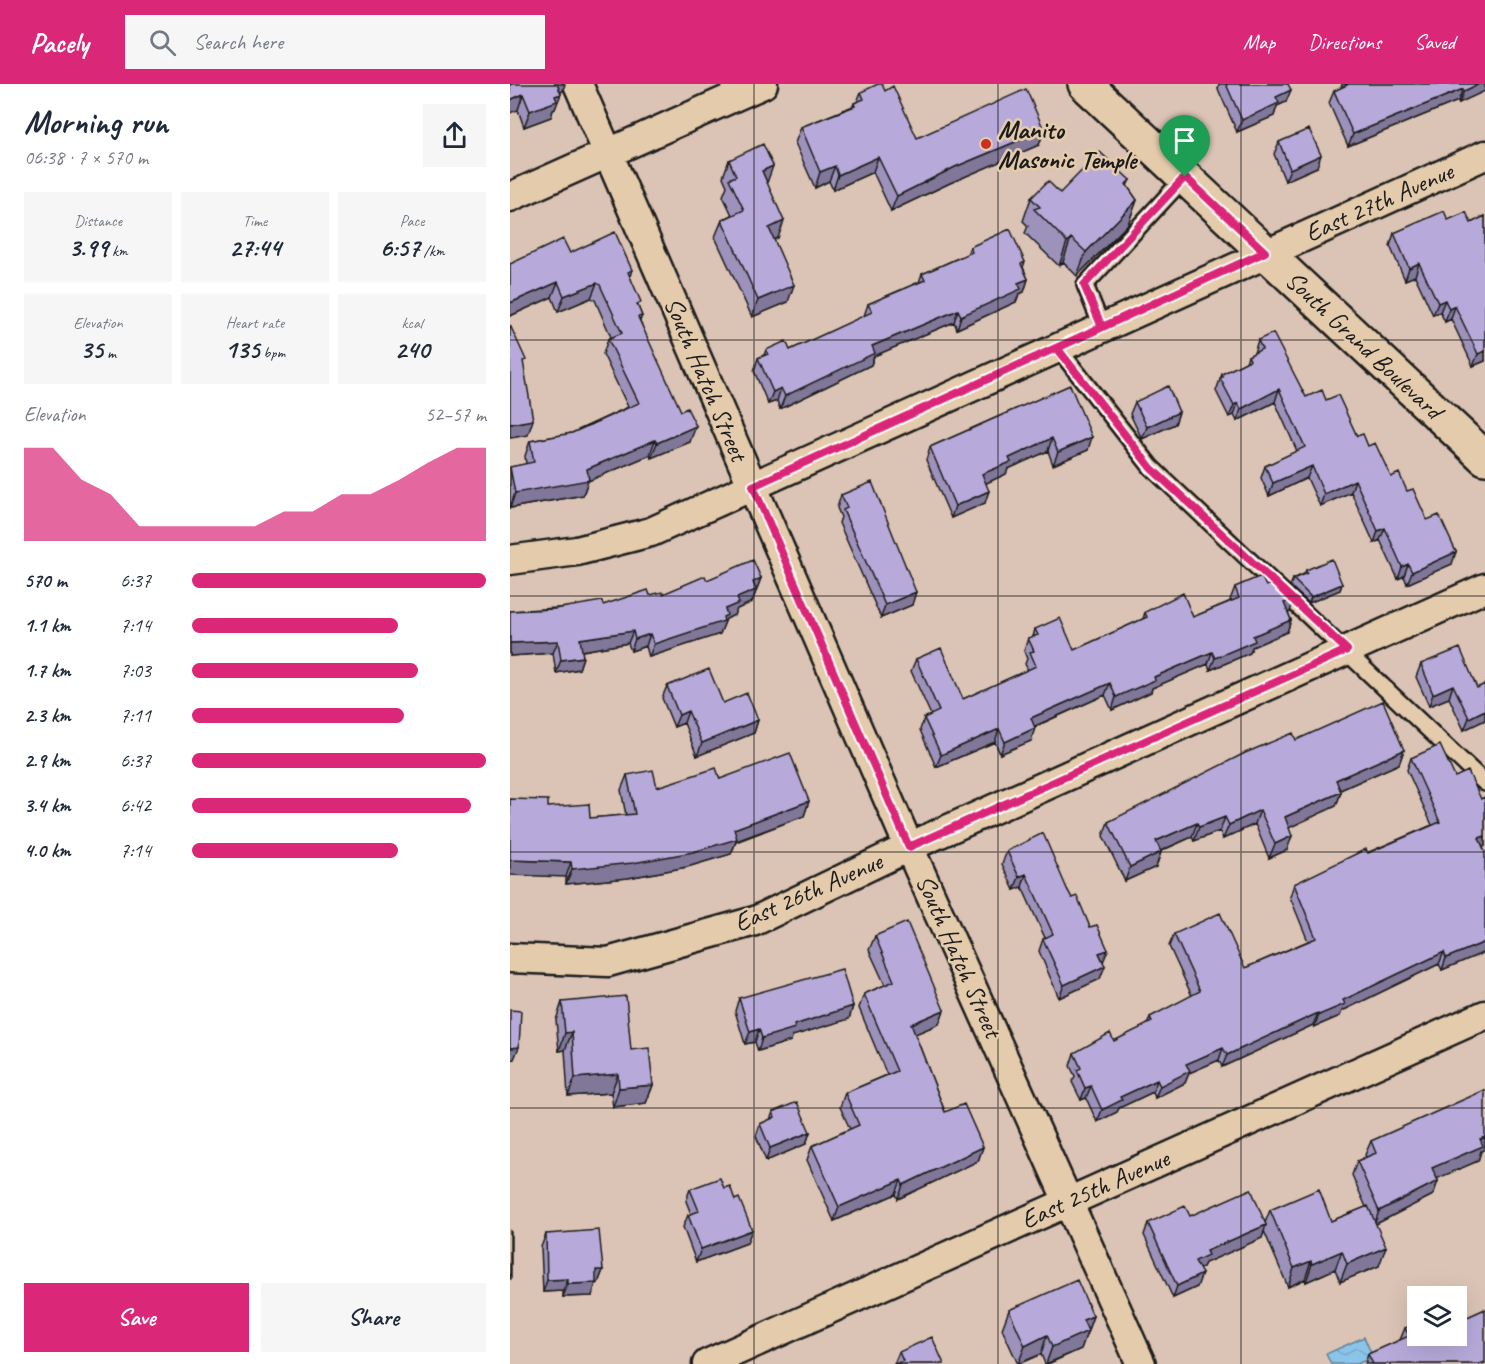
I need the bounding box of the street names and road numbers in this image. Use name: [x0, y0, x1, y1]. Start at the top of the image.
street label: East 27th Avenue: [1300, 154, 1460, 249]
street label: South Grand Boulevard: [1278, 264, 1452, 429]
street label: South Hatch Street: [657, 292, 756, 468]
street label: East 26th Avenue: [729, 844, 889, 939]
street label: South Hatch Street: [908, 869, 1011, 1045]
street label: East 25th Avenue: [1016, 1141, 1176, 1236]

